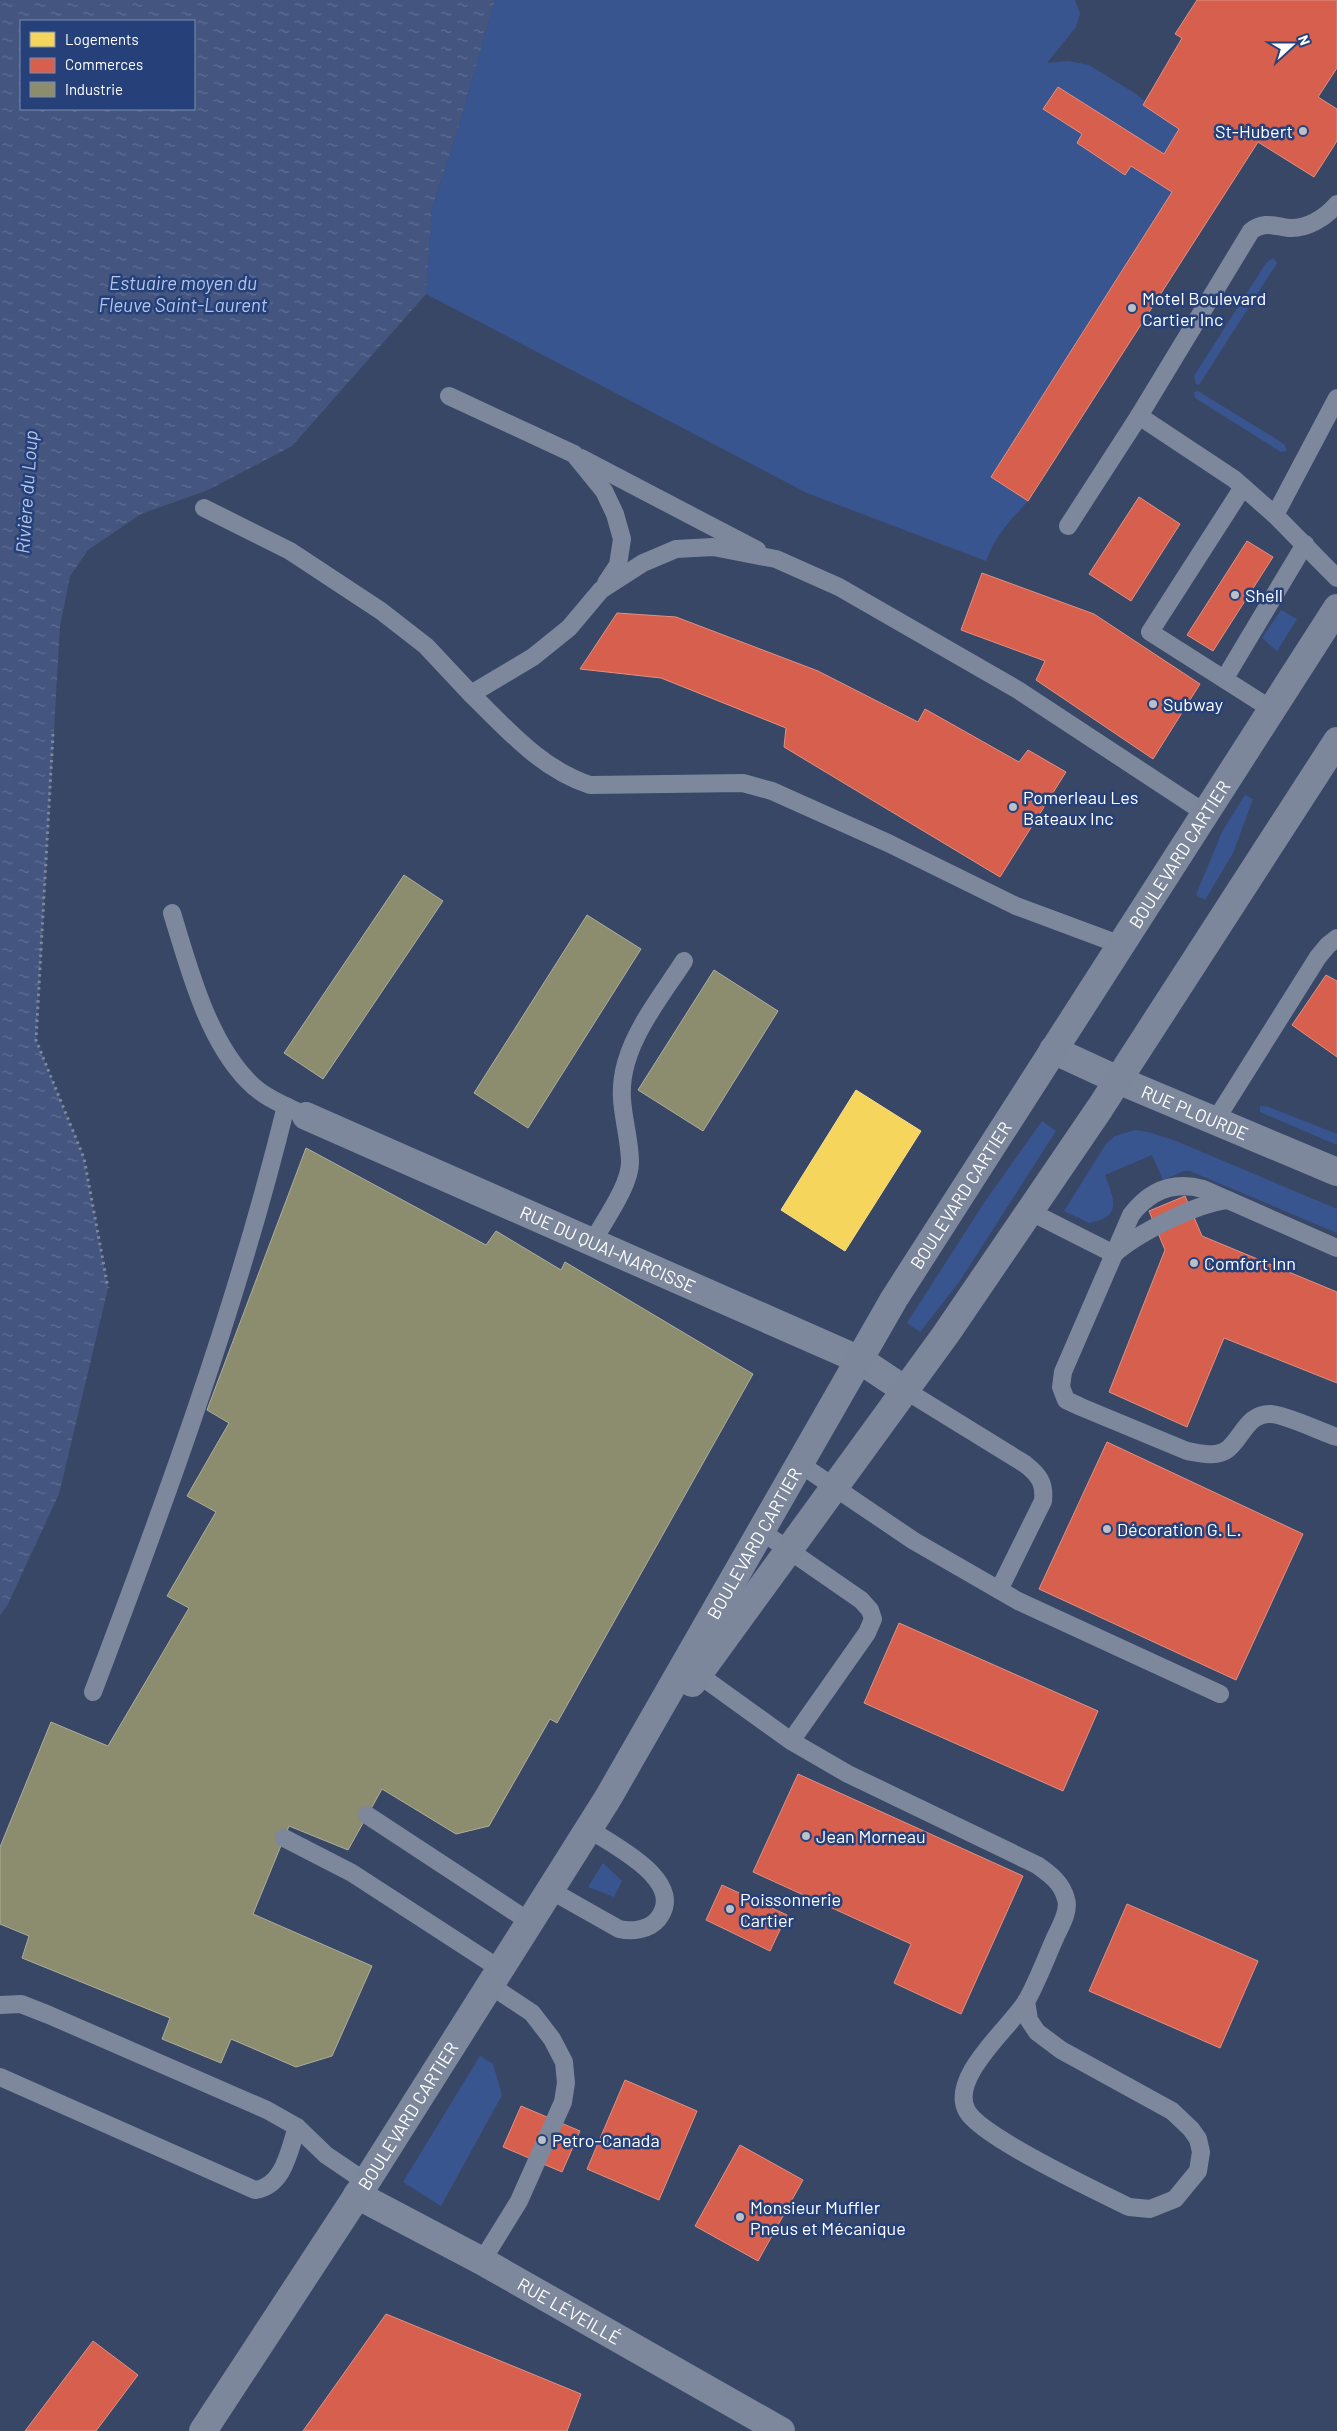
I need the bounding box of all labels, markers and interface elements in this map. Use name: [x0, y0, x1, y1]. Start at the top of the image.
legend: [20, 20, 195, 110]
north arrow: [1267, 20, 1317, 70]
text: Logements: [65, 30, 139, 48]
text: N: [1295, 33, 1314, 48]
text: Commerces: [65, 55, 143, 73]
text: Industrie: [65, 80, 123, 98]
place label: St-Hubert: [1215, 120, 1293, 142]
marker: St-Hubert: [1297, 125, 1309, 137]
water label: Estuaire moyen du Fleuve Saint-Laurent: [98, 271, 268, 316]
place label: Motel Boulevard Cartier Inc: [1142, 287, 1266, 330]
marker: Motel Boulevard Cartier Inc: [1126, 302, 1138, 314]
water label: Rivière du Loup: [10, 430, 42, 554]
place label: Shell: [1245, 584, 1283, 606]
marker: Shell: [1229, 589, 1241, 601]
place label: Subway: [1163, 693, 1223, 715]
marker: Subway: [1147, 698, 1159, 710]
street label: BOULEVARD CARTIER: [1124, 776, 1235, 932]
place label: Pomerleau Les Bateaux Inc: [1023, 786, 1138, 829]
marker: Pomerleau Les Bateaux Inc: [1007, 801, 1019, 813]
street label: RUE PLOURDE: [1138, 1080, 1252, 1145]
street label: BOULEVARD CARTIER: [905, 1117, 1016, 1273]
street label: RUE DU QUAI-NARCISSE: [517, 1201, 699, 1297]
place label: Comfort Inn: [1204, 1252, 1296, 1274]
marker: Comfort Inn: [1188, 1257, 1200, 1269]
street label: BOULEVARD CARTIER: [702, 1464, 806, 1623]
place label: Décoration G. L.: [1117, 1518, 1241, 1540]
marker: Décoration G. L.: [1101, 1523, 1113, 1535]
place label: Jean Morneau: [816, 1825, 926, 1847]
marker: Jean Morneau: [800, 1830, 812, 1842]
place label: Poissonnerie Cartier: [740, 1888, 841, 1931]
marker: Poissonnerie Cartier: [724, 1903, 736, 1915]
street label: BOULEVARD CARTIER: [353, 2038, 463, 2194]
place label: Petro-Canada: [552, 2129, 660, 2151]
marker: Petro-Canada: [536, 2134, 548, 2146]
place label: Monsieur Muffler Pneus et Mécanique: [750, 2196, 906, 2239]
marker: Monsieur Muffler Pneus et Mécanique: [734, 2211, 746, 2223]
street label: RUE LÉVEILLÉ: [514, 2273, 625, 2349]

